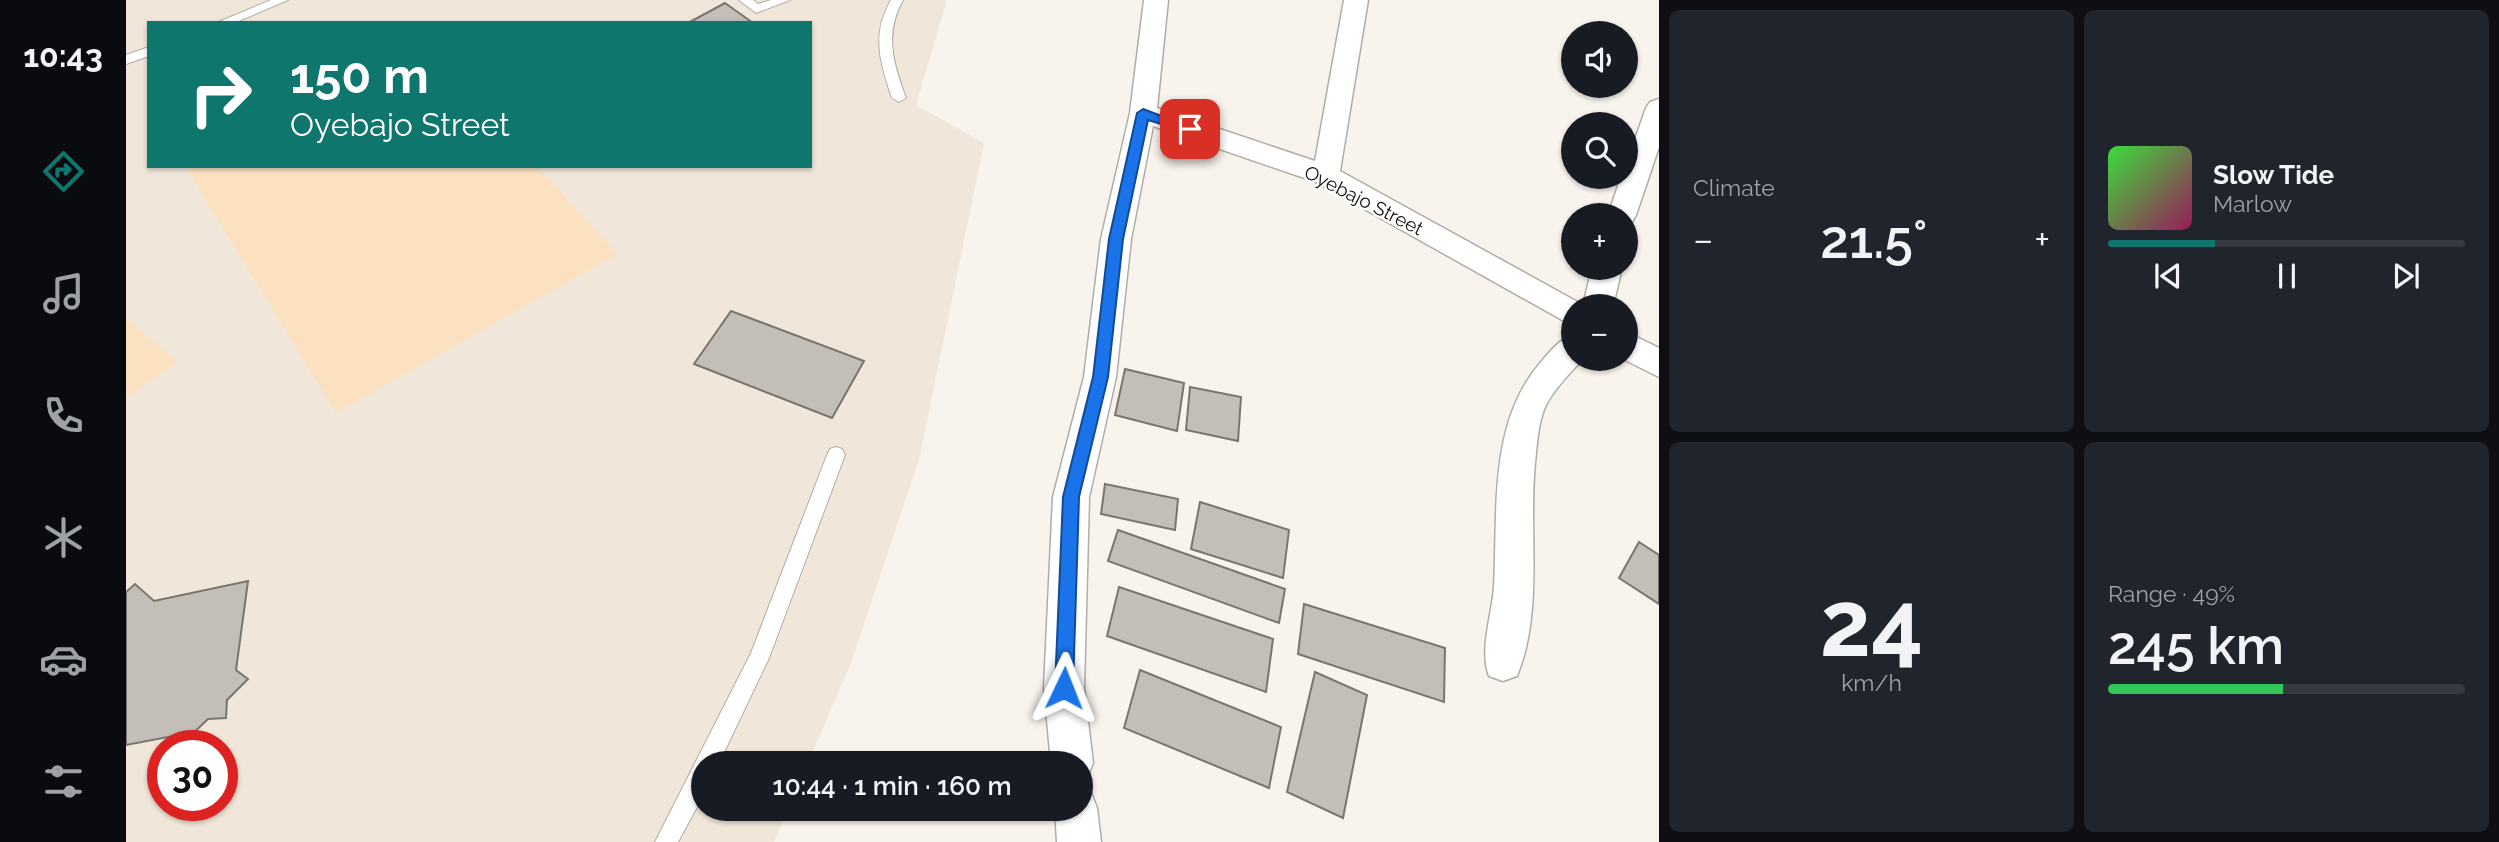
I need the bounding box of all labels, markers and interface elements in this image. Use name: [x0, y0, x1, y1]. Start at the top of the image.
map controls: [1561, 21, 1638, 371]
button: sound: [1561, 21, 1638, 98]
text: 10:43: [23, 37, 103, 74]
text: 150 m: [290, 47, 429, 104]
icon: right: [175, 49, 266, 140]
pin: [1160, 99, 1220, 159]
text: Oyebajo Street: [290, 106, 510, 143]
icon: arrive: [1171, 110, 1209, 148]
button: search: [1561, 112, 1638, 189]
icon: directions: [39, 147, 88, 196]
text: Slow Tide: [2213, 160, 2334, 190]
street label: Oyebajo Street: [1301, 161, 1428, 240]
text: Climate: [1693, 174, 1775, 201]
text: Marlow: [2213, 190, 2292, 217]
button: +: [1561, 203, 1638, 280]
text: 21.5°: [1820, 209, 1927, 270]
text: −: [1693, 217, 1713, 262]
text: +: [2034, 217, 2050, 262]
icon: previous: [2149, 257, 2187, 295]
icon: pause: [2268, 257, 2306, 295]
icon: next: [2387, 257, 2425, 295]
icon: music: [39, 269, 88, 318]
button: −: [1561, 294, 1638, 371]
icon: phone: [39, 391, 88, 440]
icon: climate: [39, 513, 88, 562]
text: 24: [1820, 570, 1923, 677]
text: Range · 49%: [2108, 580, 2235, 607]
text: 245 km: [2108, 615, 2284, 676]
icon: car: [39, 635, 88, 684]
position arrow: [1027, 651, 1101, 725]
text: km/h: [1841, 669, 1902, 696]
speed limit sign: 30: [147, 730, 238, 821]
icon: filters: [39, 757, 88, 806]
text: 10:44 · 1 min · 160 m: [772, 771, 1012, 801]

